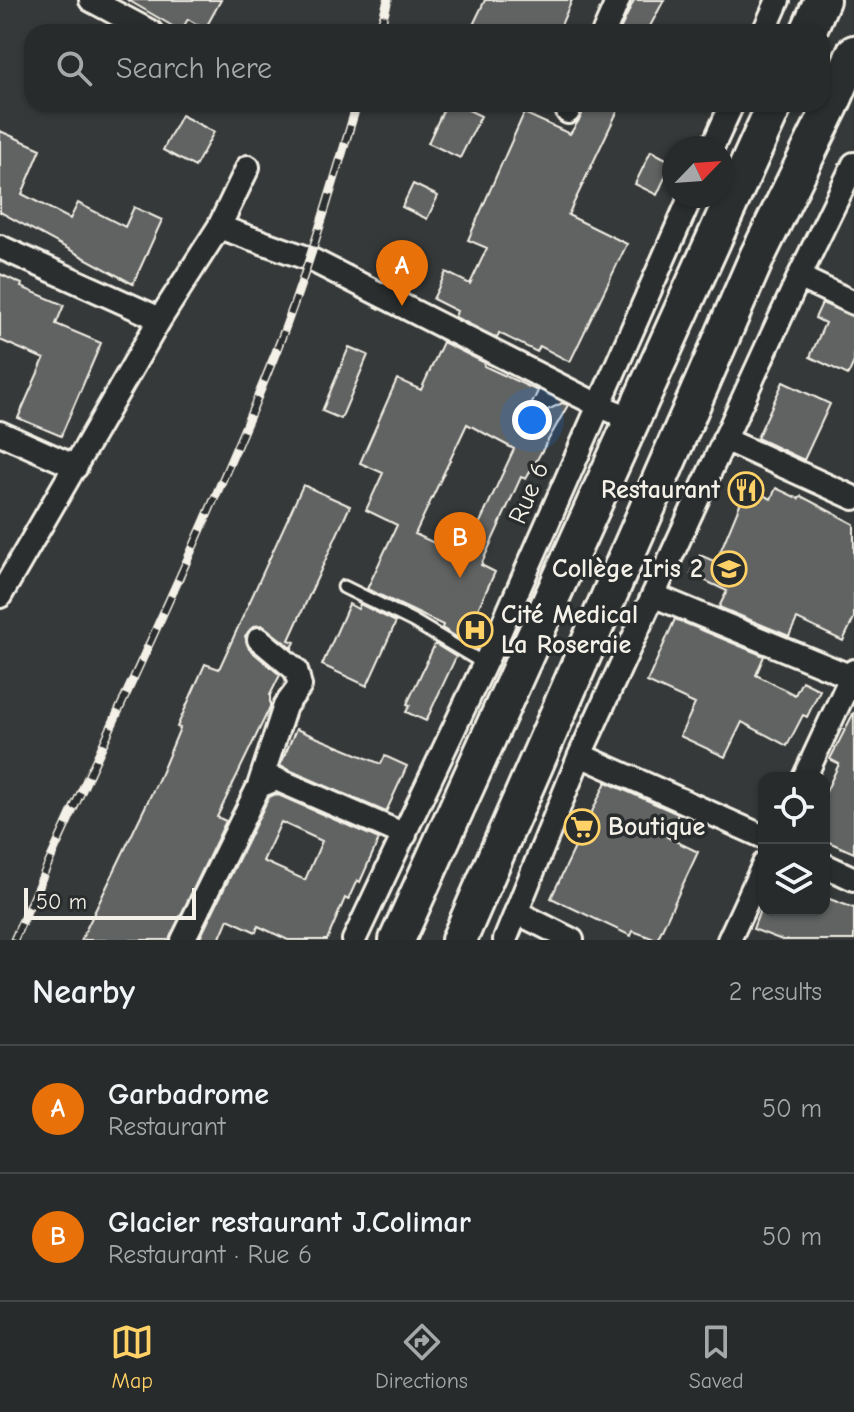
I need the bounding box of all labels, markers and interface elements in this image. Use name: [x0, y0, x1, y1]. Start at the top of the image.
search box: [24, 24, 830, 112]
icon: search: [52, 46, 96, 90]
text: Search here: [116, 51, 272, 86]
north arrow: [662, 136, 734, 208]
pin: A: [376, 240, 428, 306]
your location: [512, 400, 552, 440]
street label: Rue 6: [503, 457, 555, 529]
restaurant icon: Restaurant: [727, 471, 765, 509]
place label: Restaurant: [601, 475, 720, 505]
pin: B: [434, 512, 486, 578]
school or university icon: Collège Iris 2: [710, 550, 748, 588]
place label: Collège Iris 2: [552, 554, 703, 584]
place label: Cité Medical La Roseraie: [501, 600, 638, 660]
hospital icon: Cité Medical La Roseraie: [456, 611, 494, 649]
map controls: [758, 772, 830, 916]
button: locate: [758, 772, 830, 844]
supermarket icon: Boutique: [563, 808, 601, 846]
place label: Boutique: [608, 812, 705, 842]
button: layers: [758, 844, 830, 916]
scale bar: [24, 884, 196, 920]
text: 50 m: [36, 889, 87, 915]
text: Nearby: [32, 972, 135, 1012]
text: 2 results: [729, 977, 822, 1007]
text: Garbadrome: [108, 1077, 269, 1112]
text: A: [51, 1094, 65, 1124]
text: 50 m: [762, 1094, 822, 1124]
text: Restaurant: [108, 1112, 225, 1142]
text: Glacier restaurant J.Colimar: [108, 1205, 471, 1240]
text: B: [50, 1222, 66, 1252]
text: 50 m: [762, 1222, 822, 1252]
text: Restaurant · Rue 6: [108, 1240, 312, 1270]
tab: Map: [110, 1320, 154, 1394]
tab: Directions: [375, 1320, 468, 1394]
tab: Saved: [689, 1320, 744, 1394]

